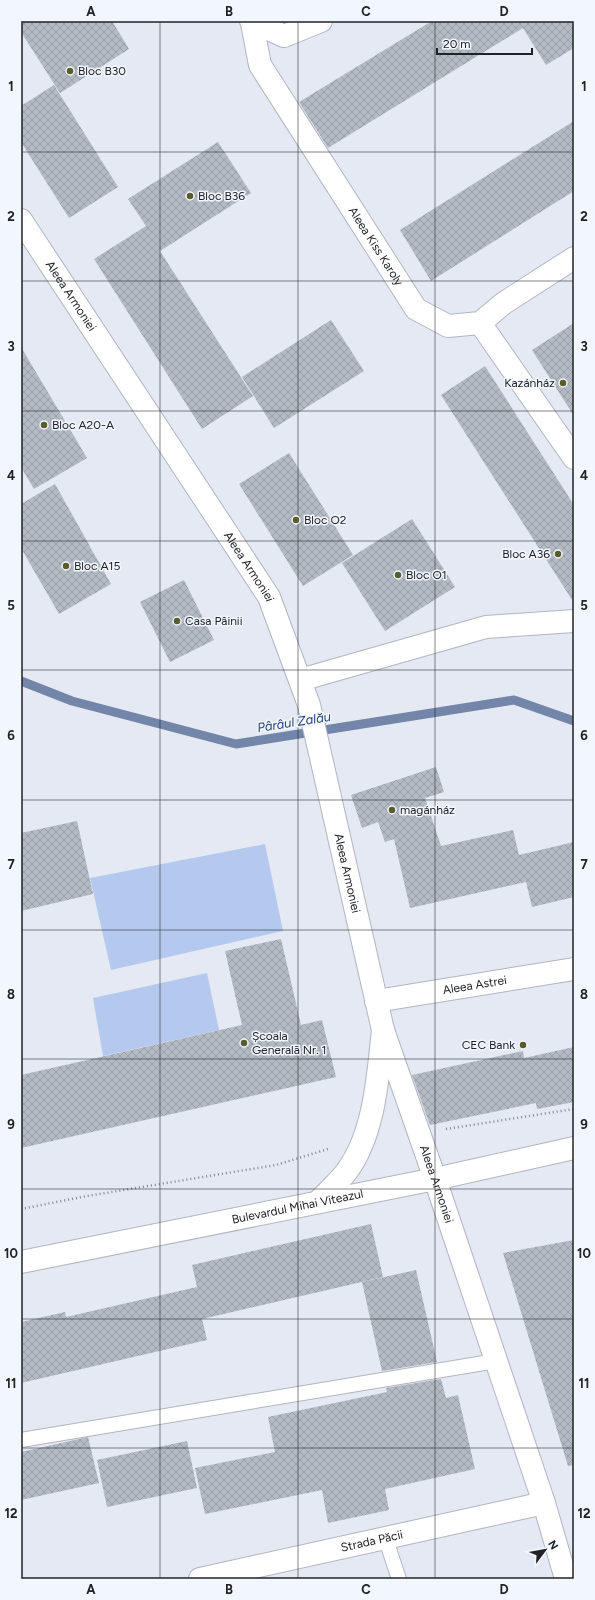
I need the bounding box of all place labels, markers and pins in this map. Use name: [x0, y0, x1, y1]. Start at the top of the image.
place label: Bloc B30: [78, 64, 126, 78]
marker: Bloc B30: [65, 66, 75, 76]
place label: Bloc B36: [198, 189, 245, 203]
marker: Bloc B36: [185, 191, 195, 201]
place label: Kazánház: [504, 376, 555, 390]
marker: Kazánház: [558, 378, 568, 388]
place label: Bloc A20-A: [52, 418, 114, 432]
marker: Bloc A20-A: [39, 420, 49, 430]
place label: Bloc O2: [304, 513, 346, 527]
marker: Bloc O2: [291, 515, 301, 525]
place label: Bloc A36: [502, 547, 550, 561]
marker: Bloc A36: [553, 549, 563, 559]
place label: Bloc A15: [74, 559, 120, 573]
marker: Bloc A15: [61, 561, 71, 571]
place label: Bloc O1: [406, 568, 447, 582]
marker: Bloc O1: [393, 570, 403, 580]
place label: Casa Pâinii: [185, 614, 242, 628]
marker: Casa Pâinii: [172, 616, 182, 626]
place label: magánház: [400, 803, 455, 817]
marker: magánház: [387, 805, 397, 815]
place label: Școala Generală Nr. 1: [252, 1029, 327, 1057]
marker: Școala Generală Nr. 1: [239, 1038, 249, 1048]
place label: CEC Bank: [462, 1038, 515, 1052]
marker: CEC Bank: [518, 1040, 528, 1050]

